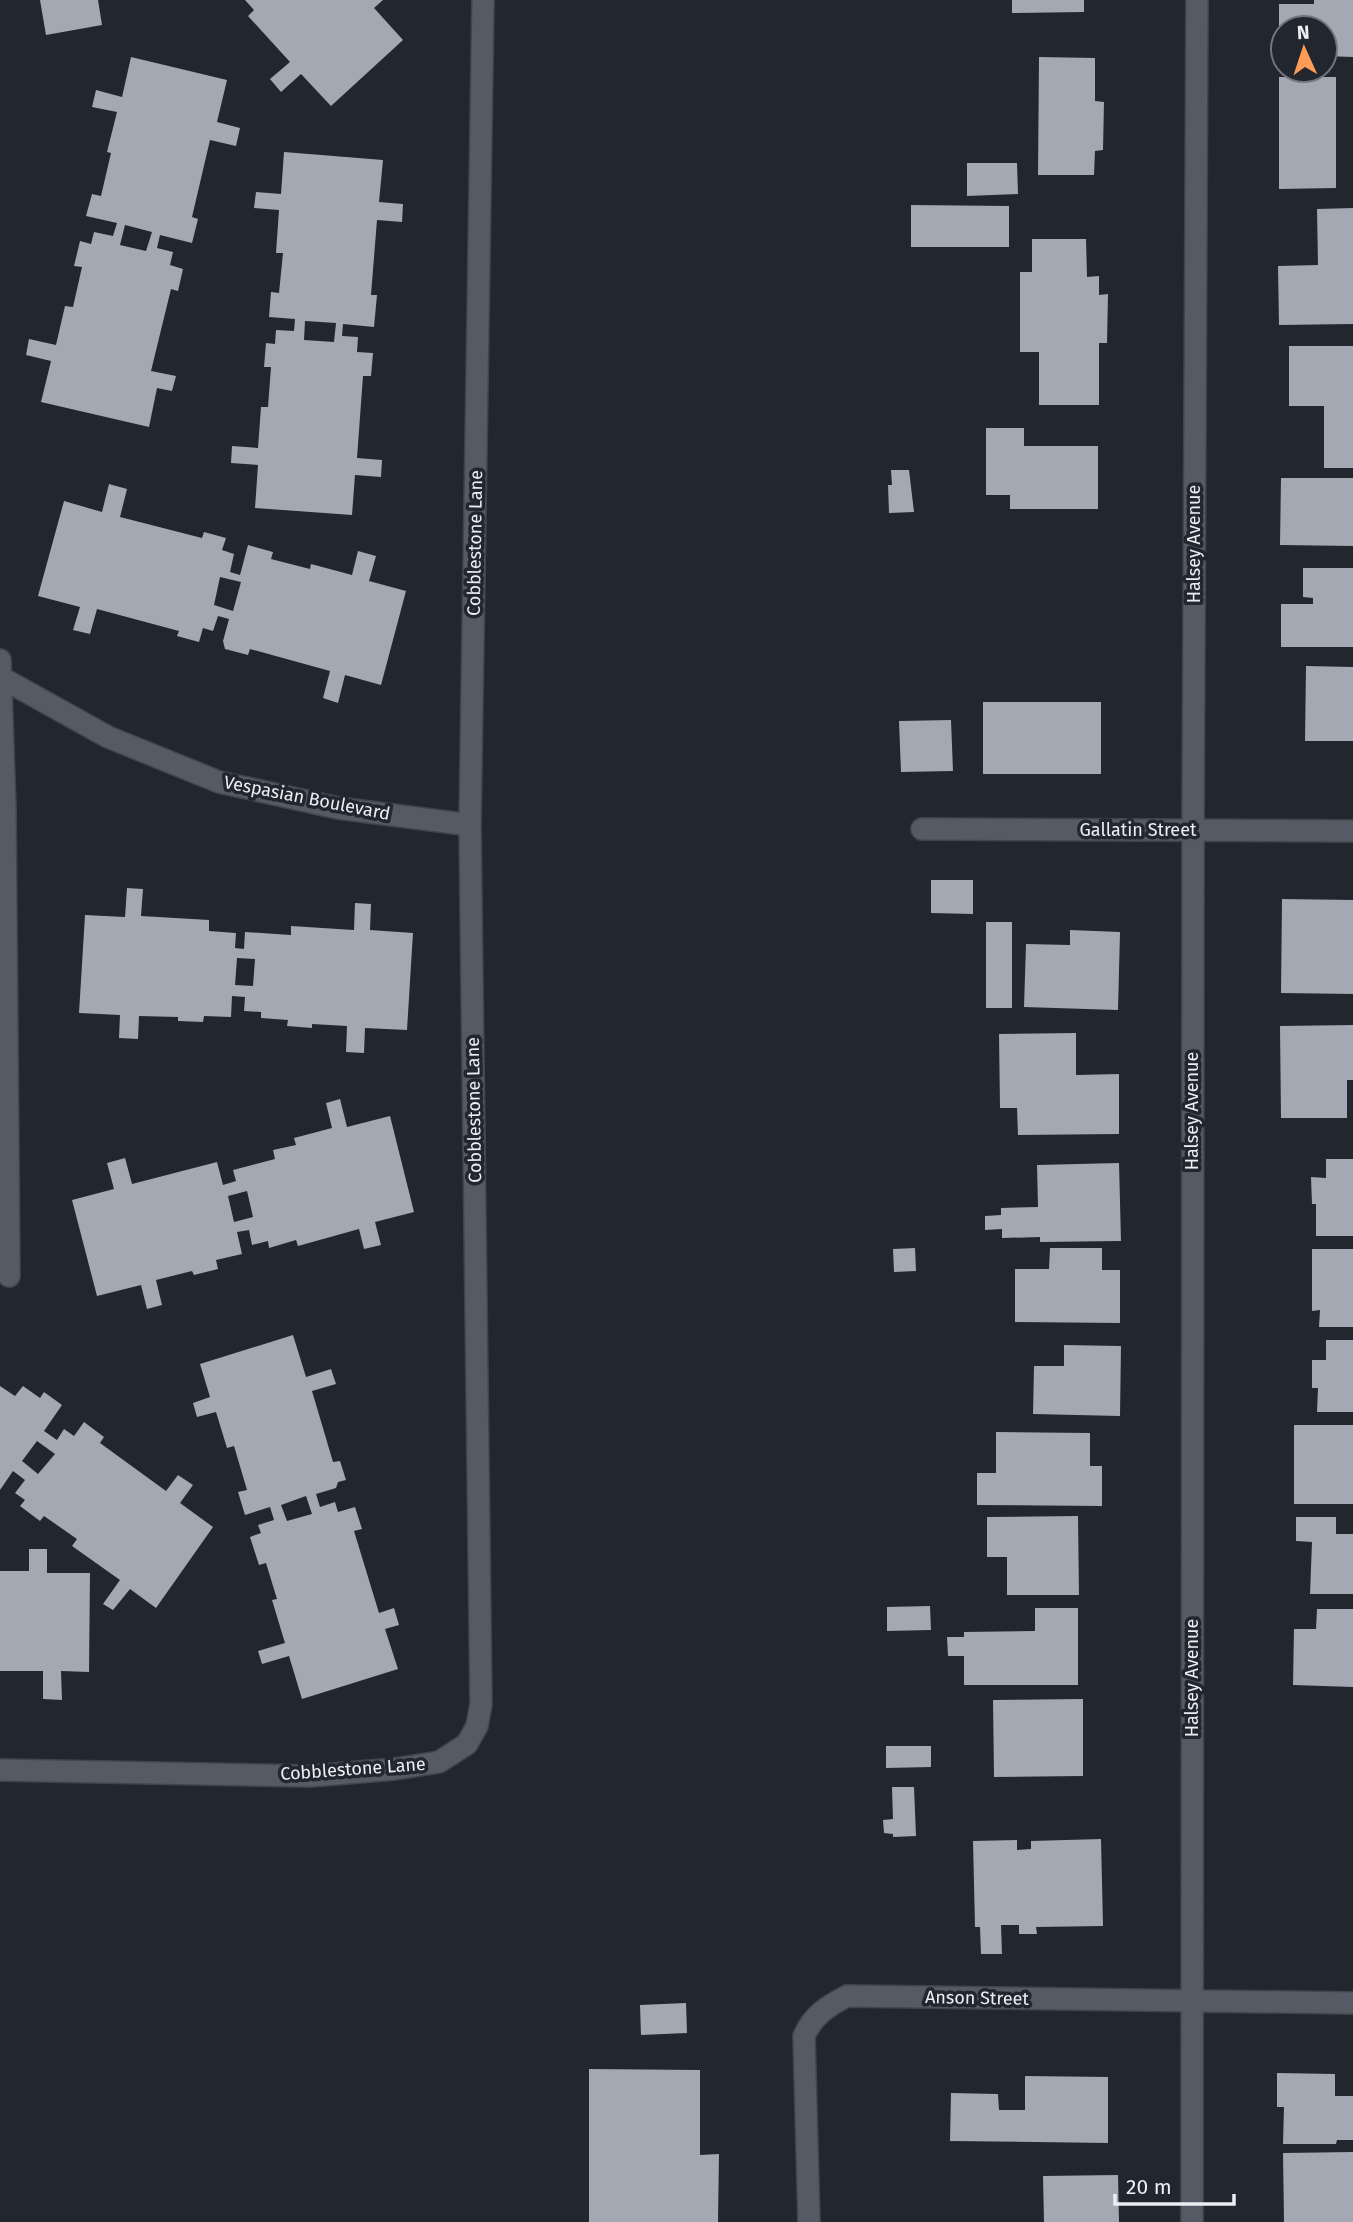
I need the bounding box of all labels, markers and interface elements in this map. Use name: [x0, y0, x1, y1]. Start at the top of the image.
north arrow: [1269, 14, 1339, 84]
text: N: [1296, 21, 1310, 44]
street label: Cobblestone Lane: [463, 470, 487, 616]
street label: Halsey Avenue: [1183, 485, 1205, 603]
street label: Vespasian Boulevard: [222, 771, 392, 825]
street label: Gallatin Street: [1080, 819, 1197, 841]
street label: Cobblestone Lane: [462, 1037, 486, 1183]
street label: Halsey Avenue: [1181, 1052, 1203, 1170]
street label: Halsey Avenue: [1181, 1619, 1203, 1737]
street label: Cobblestone Lane: [279, 1753, 427, 1785]
street label: Anson Street: [925, 1986, 1030, 2010]
scale bar: [1115, 2162, 1234, 2206]
text: 20 m: [1126, 2174, 1172, 2200]

